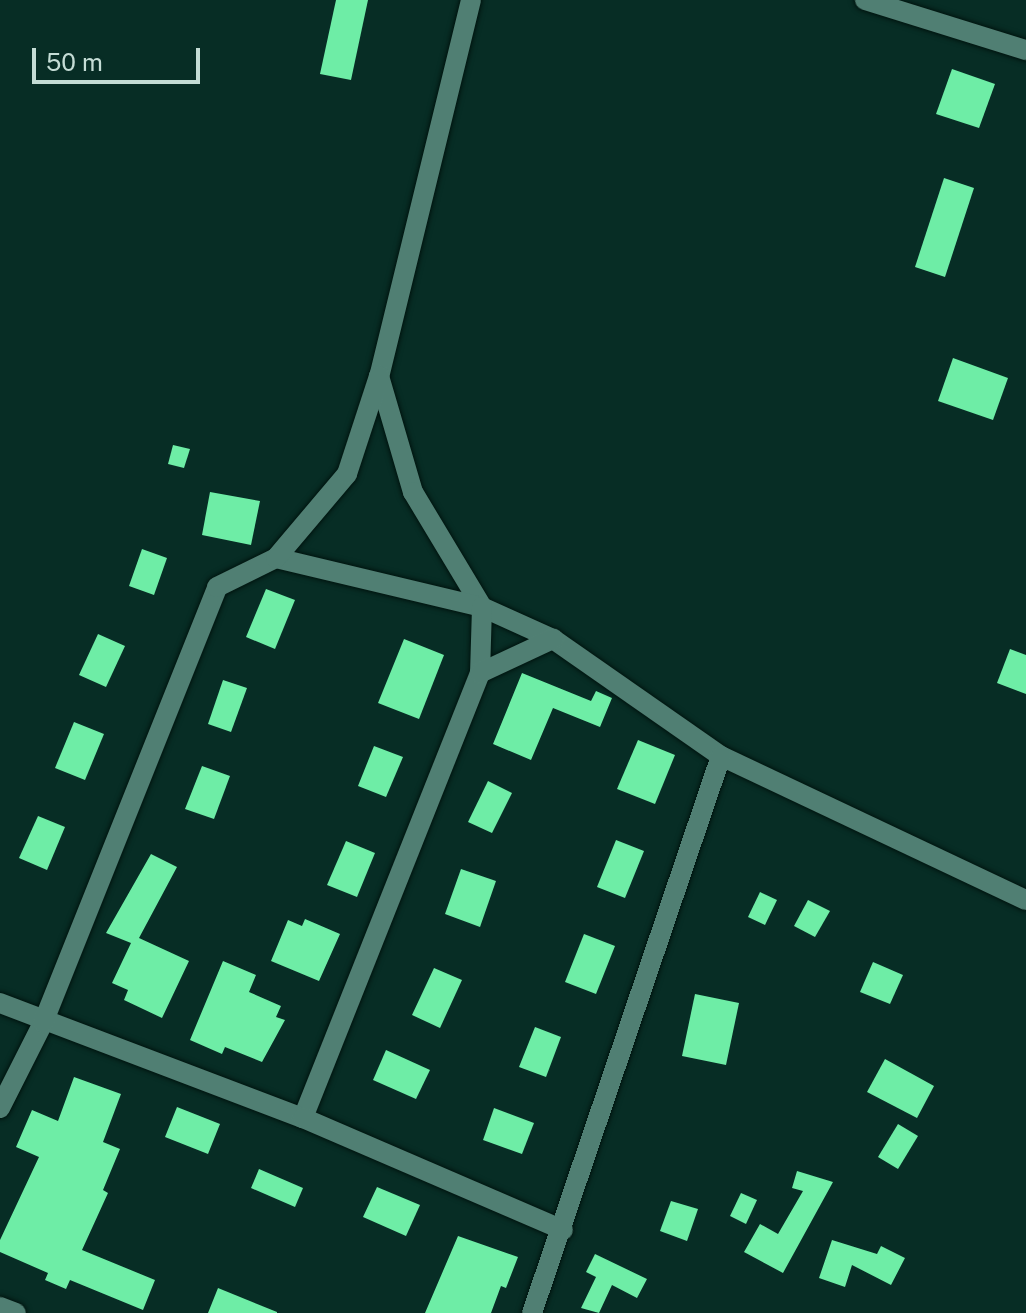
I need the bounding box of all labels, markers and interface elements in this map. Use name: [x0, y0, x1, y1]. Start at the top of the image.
scale bar: [36, 32, 204, 82]
text: 50 m: [46, 48, 103, 76]

